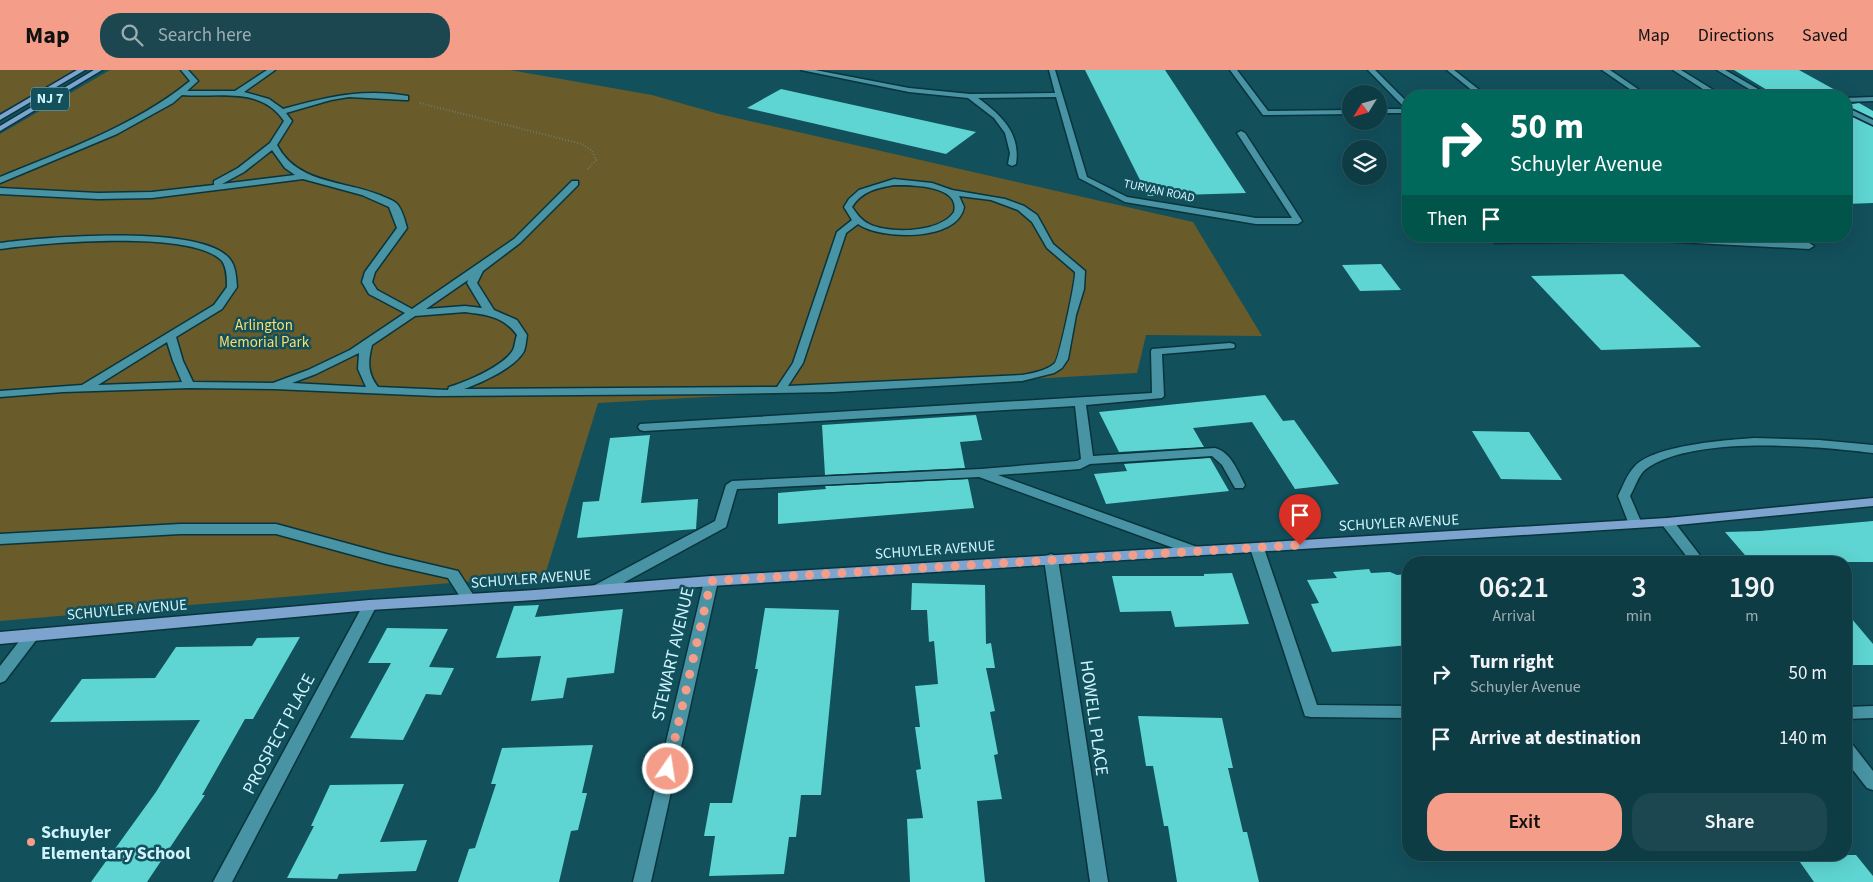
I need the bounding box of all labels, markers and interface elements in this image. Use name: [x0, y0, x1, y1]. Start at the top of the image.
search box: [100, 13, 450, 58]
text: Map: [25, 18, 70, 53]
icon: search: [118, 21, 146, 49]
text: Search here: [158, 22, 251, 49]
text: Map: [1638, 23, 1670, 48]
text: Directions: [1698, 23, 1774, 48]
text: Saved: [1802, 23, 1848, 48]
north arrow: [1342, 85, 1388, 130]
map controls: [1342, 85, 1387, 185]
road number: NJ 7: [31, 88, 69, 110]
text: 50 m: [1510, 102, 1584, 152]
icon: right: [1427, 110, 1492, 175]
button: layers: [1342, 140, 1387, 185]
text: Schuyler Avenue: [1510, 148, 1662, 180]
street label: TURVAN ROAD: [1122, 175, 1196, 207]
icon: arrive: [1477, 205, 1505, 233]
text: Then: [1427, 206, 1467, 233]
park label: Arlington Memorial Park: [219, 315, 310, 353]
pin: [1279, 494, 1321, 545]
icon: arrive: [1286, 501, 1314, 529]
street label: SCHUYLER AVENUE: [1338, 509, 1460, 537]
street label: SCHUYLER AVENUE: [874, 535, 996, 565]
street label: SCHUYLER AVENUE: [470, 564, 592, 594]
text: 06:21: [1479, 566, 1549, 609]
text: 3: [1631, 566, 1647, 609]
text: 190: [1729, 566, 1775, 609]
street label: STEWART AVENUE: [645, 585, 701, 723]
street label: SCHUYLER AVENUE: [66, 594, 188, 626]
text: Arrival: [1492, 605, 1535, 627]
text: min: [1626, 605, 1652, 627]
text: m: [1745, 605, 1759, 627]
text: Turn right: [1470, 649, 1554, 676]
street label: HOWELL PLACE: [1074, 658, 1114, 778]
icon: right: [1427, 660, 1455, 688]
text: 50 m: [1789, 660, 1827, 687]
street label: PROSPECT PLACE: [237, 669, 321, 799]
text: Schuyler Avenue: [1470, 676, 1581, 698]
icon: arrive: [1427, 725, 1455, 753]
text: Arrive at destination: [1470, 725, 1641, 752]
text: 140 m: [1779, 725, 1827, 752]
position arrow: [641, 742, 693, 794]
button: Exit: [1427, 793, 1622, 851]
button: Share: [1632, 793, 1827, 851]
place label: Schuyler Elementary School: [41, 820, 191, 866]
marker: Schuyler Elementary School: [25, 836, 37, 848]

